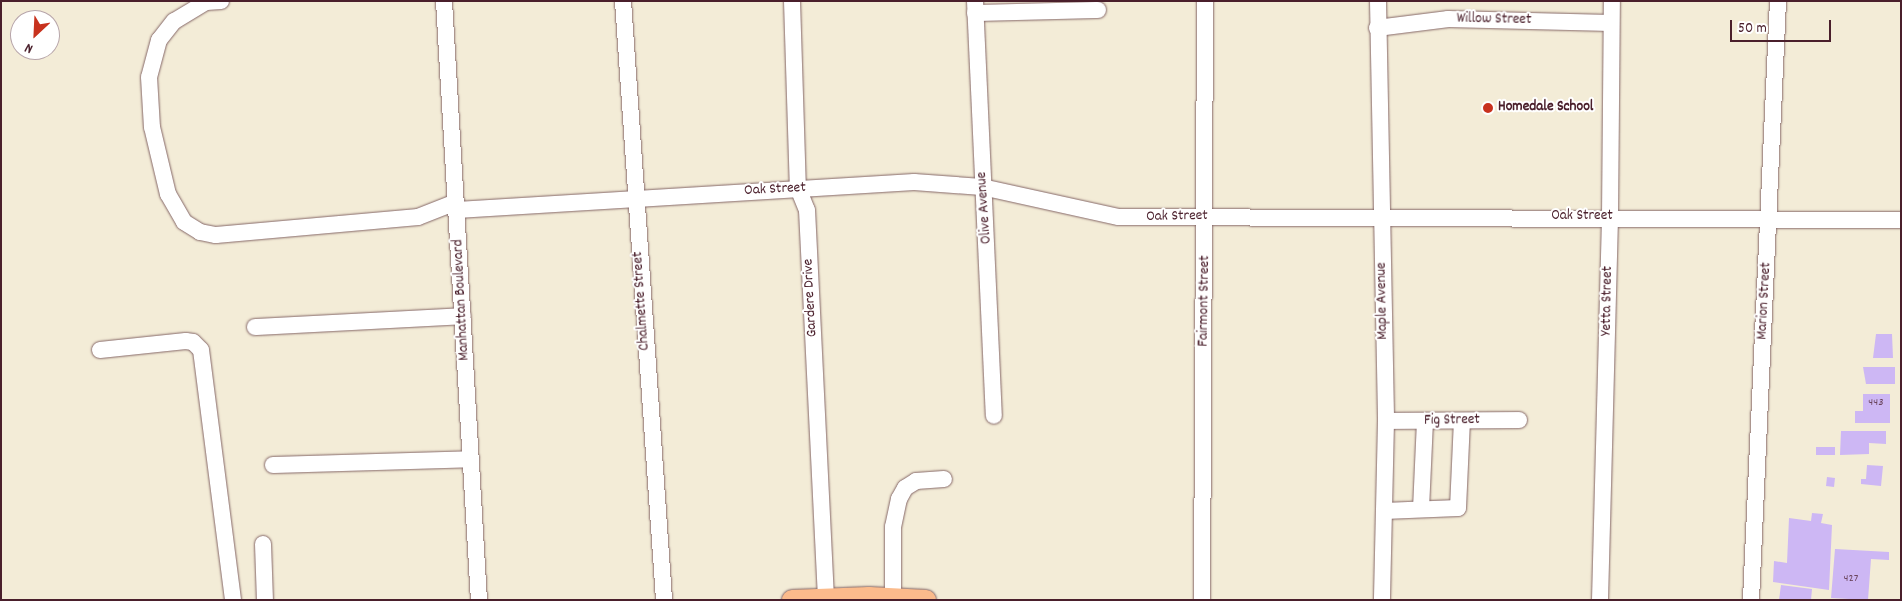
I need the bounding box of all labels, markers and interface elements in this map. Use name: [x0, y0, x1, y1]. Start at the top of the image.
north arrow: [10, 10, 60, 60]
street label: Willow Street: [1456, 10, 1532, 30]
scale bar: [1732, 10, 1833, 42]
text: 50 m: [1738, 18, 1767, 40]
text: N: [22, 37, 36, 58]
place label: Homedale School: [1498, 99, 1593, 117]
marker: Homedale School: [1482, 102, 1494, 114]
street label: Olive Avenue: [974, 171, 996, 245]
street label: Oak Street: [744, 179, 806, 201]
street label: Oak Street: [1146, 207, 1208, 227]
street label: Oak Street: [1551, 208, 1613, 226]
street label: Manhattan Boulevard: [450, 239, 474, 361]
street label: Chalmette Street: [630, 251, 654, 351]
street label: Fairmont Street: [1195, 255, 1215, 347]
street label: Gardere Drive: [800, 258, 822, 338]
street label: Maple Avenue: [1373, 262, 1393, 340]
street label: Marion Street: [1754, 262, 1776, 340]
street label: Yetta Street: [1598, 266, 1618, 336]
house number: 443: [1868, 396, 1884, 410]
street label: Fig Street: [1424, 412, 1480, 430]
house number: 427: [1844, 572, 1858, 586]

